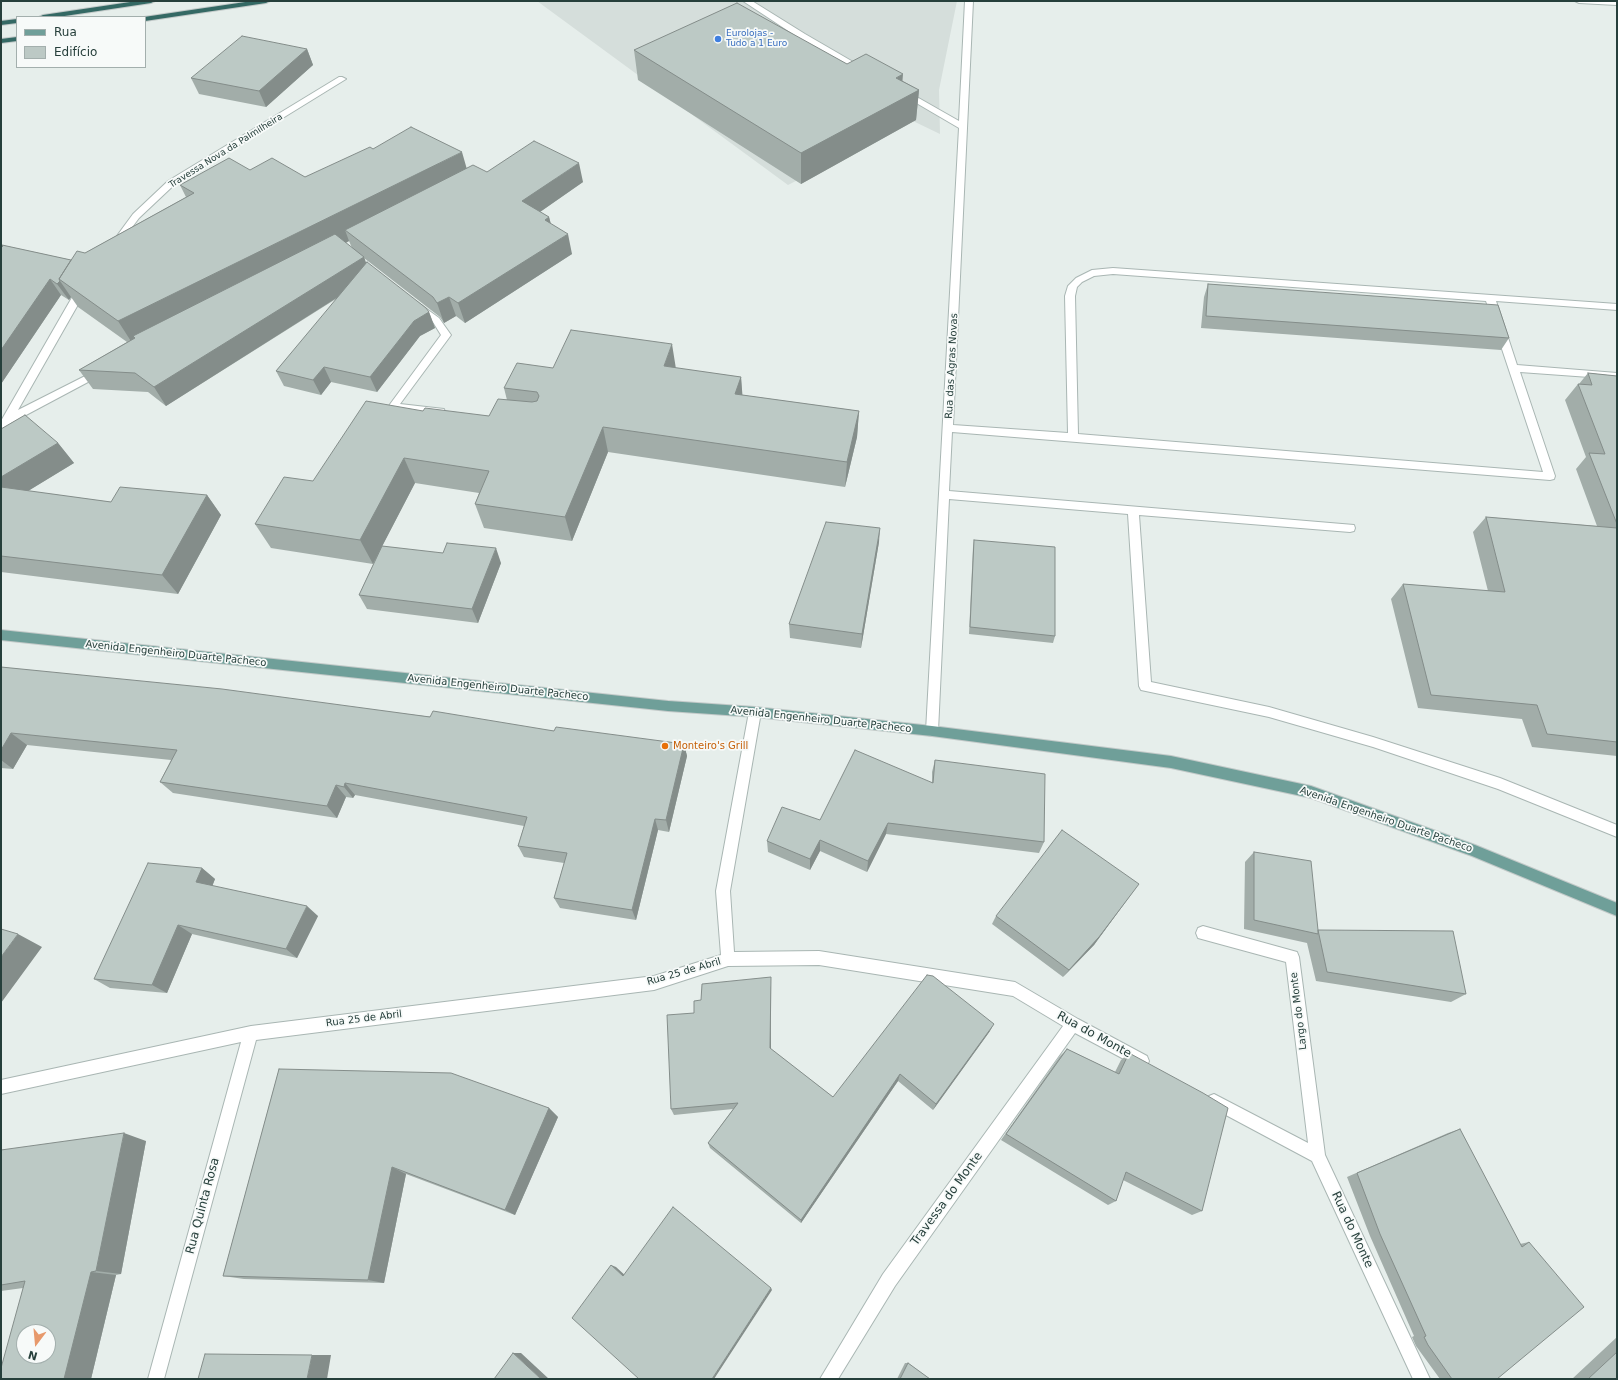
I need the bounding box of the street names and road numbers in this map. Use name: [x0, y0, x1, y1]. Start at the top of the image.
street label: Travessa Nova da Palmilheira: [167, 111, 285, 191]
street label: Rua das Agras Novas: [943, 313, 961, 419]
street label: Avenida Engenheiro Duarte Pacheco: [85, 639, 267, 669]
street label: Avenida Engenheiro Duarte Pacheco: [407, 673, 589, 703]
street label: Avenida Engenheiro Duarte Pacheco: [730, 705, 912, 735]
street label: Avenida Engenheiro Duarte Pacheco: [1298, 785, 1474, 855]
street label: Rua 25 de Abril: [646, 956, 722, 988]
street label: Largo do Monte: [1288, 972, 1310, 1050]
street label: Rua 25 de Abril: [325, 1008, 403, 1030]
street label: Rua do Monte: [1054, 1009, 1134, 1061]
street label: Travessa do Monte: [908, 1149, 986, 1249]
street label: Rua Quinta Rosa: [183, 1156, 223, 1256]
street label: Rua do Monte: [1328, 1189, 1376, 1271]

